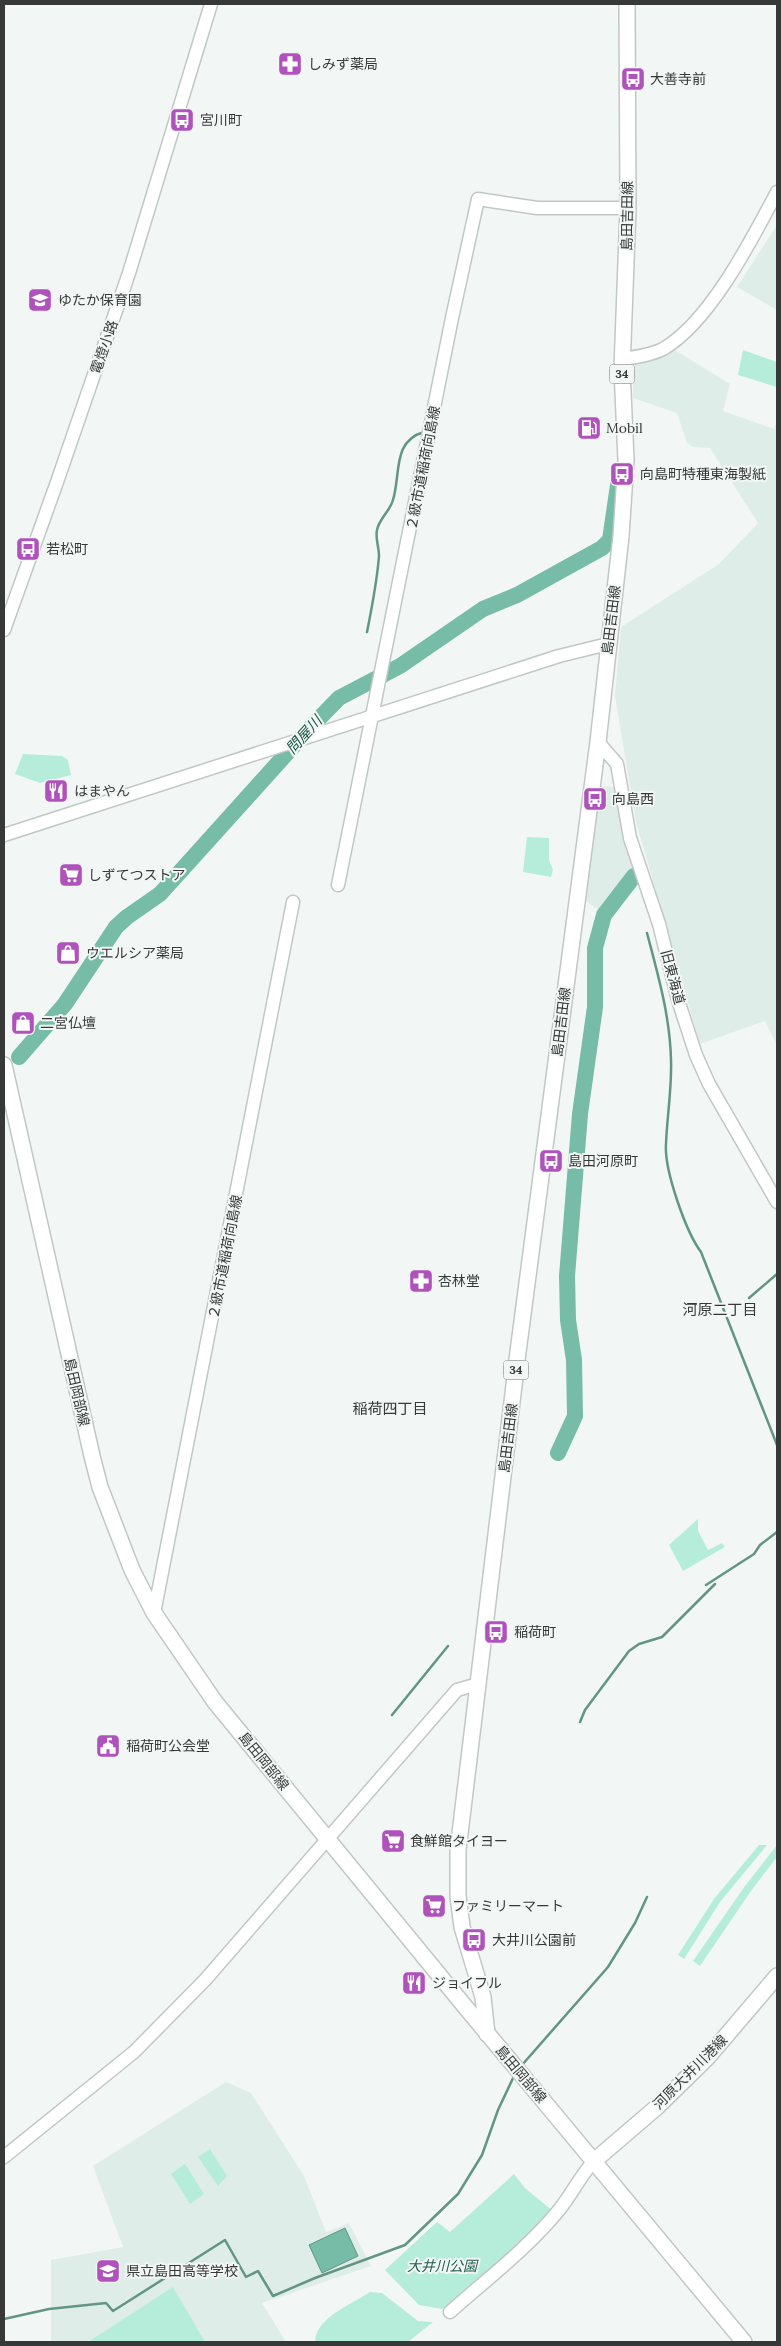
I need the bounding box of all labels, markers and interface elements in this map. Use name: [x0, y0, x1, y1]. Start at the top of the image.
pharmacy icon: しみず薬局: [277, 51, 303, 77]
place label: しみず薬局: [308, 55, 378, 73]
bus stop icon: 大善寺前: [620, 66, 646, 92]
place label: 大善寺前: [650, 70, 706, 88]
bus stop icon: 宮川町: [169, 107, 195, 133]
place label: 宮川町: [200, 111, 242, 129]
street label: 島田吉田線: [617, 181, 637, 251]
school or university icon: ゆたか保育園: [27, 287, 53, 313]
place label: ゆたか保育園: [58, 291, 142, 309]
street label: 電燈小路: [86, 318, 122, 376]
road number: 34: [610, 364, 634, 384]
street label: ２級市道稲荷向島線: [402, 404, 444, 532]
fuel station icon: Mobil: [576, 415, 602, 441]
place label: Mobil: [606, 419, 643, 437]
bus stop icon: 向島町特種東海製紙: [609, 461, 635, 487]
place label: 向島町特種東海製紙: [640, 465, 766, 483]
bus stop icon: 若松町: [15, 536, 41, 562]
place label: 若松町: [46, 540, 88, 558]
street label: 島田吉田線: [598, 584, 624, 656]
water label: 問屋川: [282, 710, 327, 758]
restaurant icon: はまやん: [43, 778, 69, 804]
place label: はまやん: [74, 782, 130, 800]
bus stop icon: 向島西: [582, 786, 608, 812]
place label: 向島西: [612, 790, 654, 808]
supermarket icon: しずてつストア: [58, 862, 84, 888]
place label: しずてつストア: [88, 866, 185, 884]
shop icon: ウエルシア薬局: [55, 940, 81, 966]
place label: ウエルシア薬局: [86, 944, 184, 962]
street label: 旧東海道: [657, 948, 689, 1006]
street label: 島田吉田線: [548, 986, 574, 1058]
shop icon: 二宮仏壇: [10, 1010, 36, 1036]
place label: 二宮仏壇: [40, 1014, 96, 1032]
bus stop icon: 島田河原町: [538, 1148, 564, 1174]
place label: 島田河原町: [568, 1152, 638, 1170]
street label: ２級市道稲荷向島線: [204, 1193, 246, 1321]
pharmacy icon: 杏林堂: [408, 1268, 434, 1294]
place label: 杏林堂: [438, 1272, 480, 1290]
district label: 河原二丁目: [682, 1300, 758, 1319]
street label: 島田岡部線: [60, 1356, 94, 1428]
road number: 34: [504, 1360, 528, 1380]
district label: 稲荷四丁目: [352, 1399, 428, 1418]
street label: 島田吉田線: [495, 1402, 521, 1474]
bus stop icon: 稲荷町: [483, 1619, 509, 1645]
place label: 稲荷町: [514, 1623, 556, 1641]
street label: 島田岡部線: [235, 1728, 293, 1794]
public building icon: 稲荷町公会堂: [95, 1733, 121, 1759]
place label: 稲荷町公会堂: [126, 1737, 210, 1755]
supermarket icon: 食鮮館タイヨー: [380, 1828, 406, 1854]
place label: 食鮮館タイヨー: [410, 1832, 508, 1850]
supermarket icon: ファミリーマート: [421, 1893, 447, 1919]
place label: ファミリーマート: [452, 1897, 564, 1915]
bus stop icon: 大井川公園前: [461, 1927, 487, 1953]
place label: 大井川公園前: [492, 1931, 576, 1949]
restaurant icon: ジョイフル: [401, 1970, 427, 1996]
place label: ジョイフル: [432, 1974, 502, 1992]
street label: 河原大井川港線: [649, 2031, 731, 2113]
street label: 島田岡部線: [492, 2041, 550, 2107]
park label: 大井川公園: [407, 2257, 479, 2275]
school or university icon: 県立島田高等学校: [95, 2258, 121, 2284]
place label: 県立島田高等学校: [126, 2262, 238, 2280]

